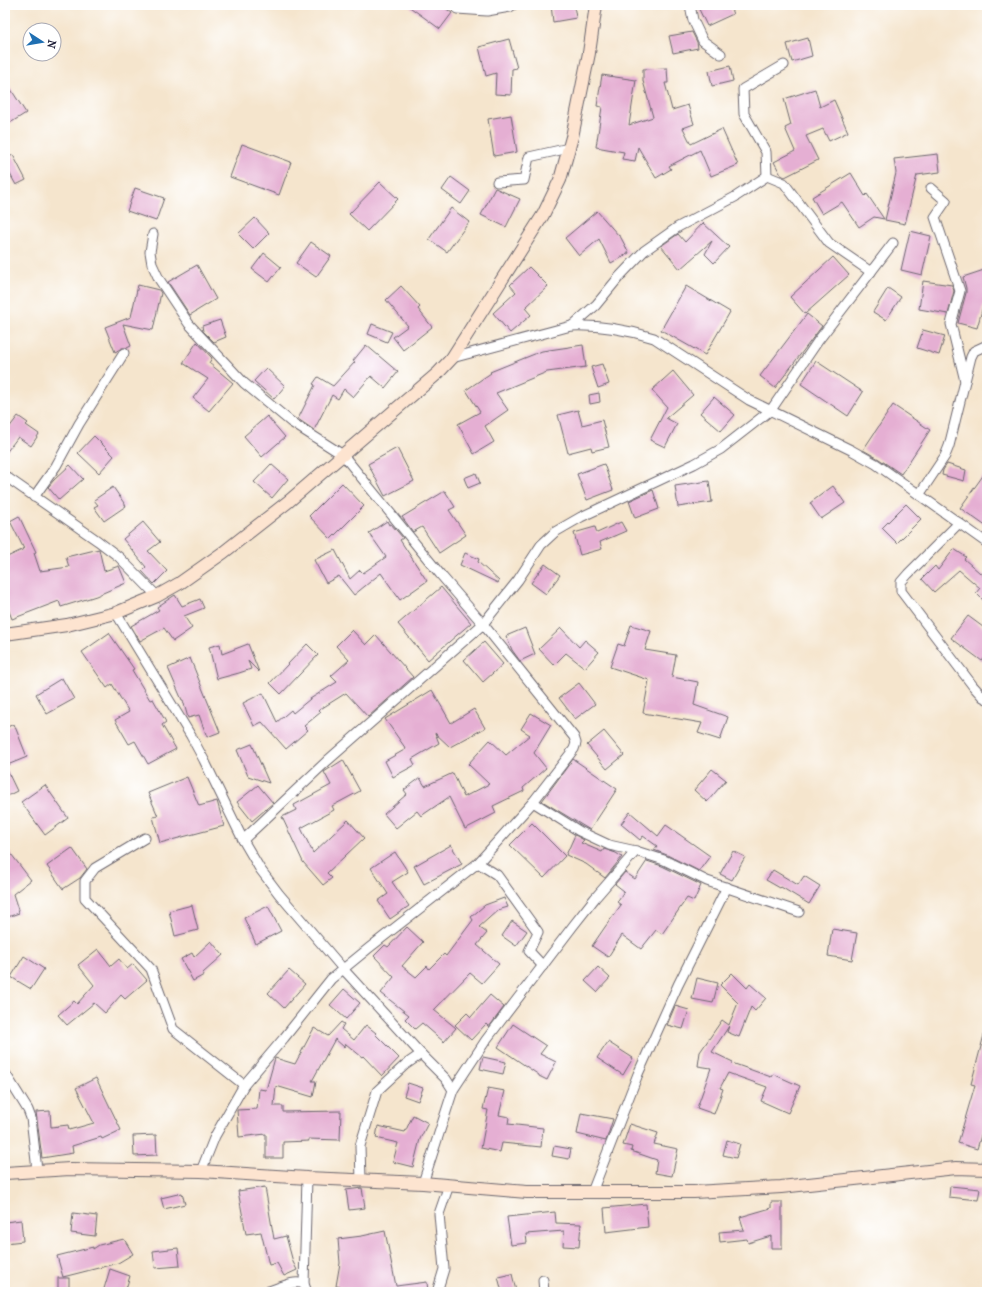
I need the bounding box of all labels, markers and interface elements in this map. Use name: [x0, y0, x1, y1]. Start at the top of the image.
north arrow: [22, 22, 62, 62]
text: N: [44, 39, 59, 50]

